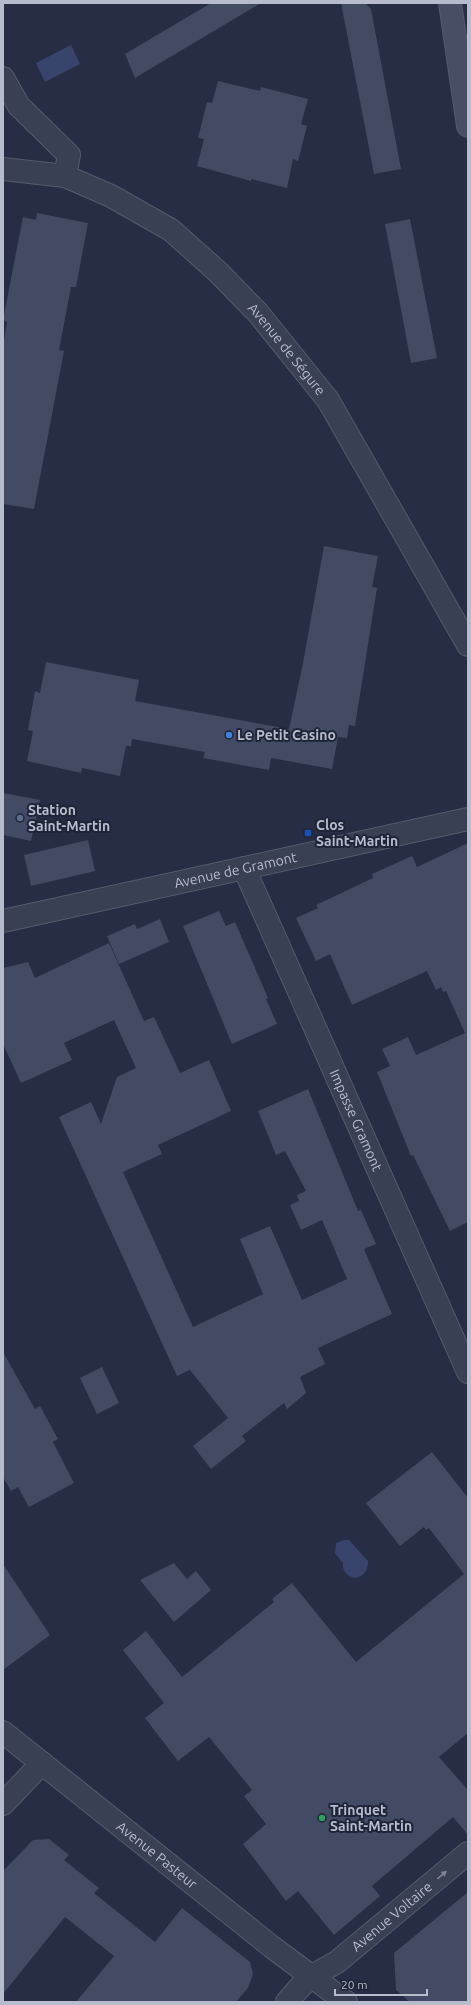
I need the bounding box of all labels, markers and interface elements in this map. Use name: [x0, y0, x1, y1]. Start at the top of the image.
street label: Avenue de Ségure: [245, 300, 329, 398]
place label: Le Petit Casino: [237, 727, 336, 743]
marker: Le Petit Casino: [224, 730, 234, 740]
place label: Station Saint-Martin: [28, 802, 110, 834]
marker: Station Saint-Martin: [15, 813, 25, 823]
place label: Clos Saint-Martin: [316, 817, 398, 849]
marker: Clos Saint-Martin: [303, 828, 313, 838]
street label: Avenue de Gramont: [173, 849, 299, 891]
street label: Impasse Gramont: [326, 1067, 386, 1174]
place label: Trinquet Saint-Martin: [330, 1802, 412, 1834]
marker: Trinquet Saint-Martin: [317, 1813, 327, 1823]
street label: Avenue Pasteur: [113, 1818, 201, 1892]
one-way arrow: [437, 1870, 447, 1879]
street label: Avenue Voltaire: [348, 1878, 435, 1955]
scale bar: [335, 1971, 427, 1997]
text: 20 m: [341, 1978, 368, 1991]

